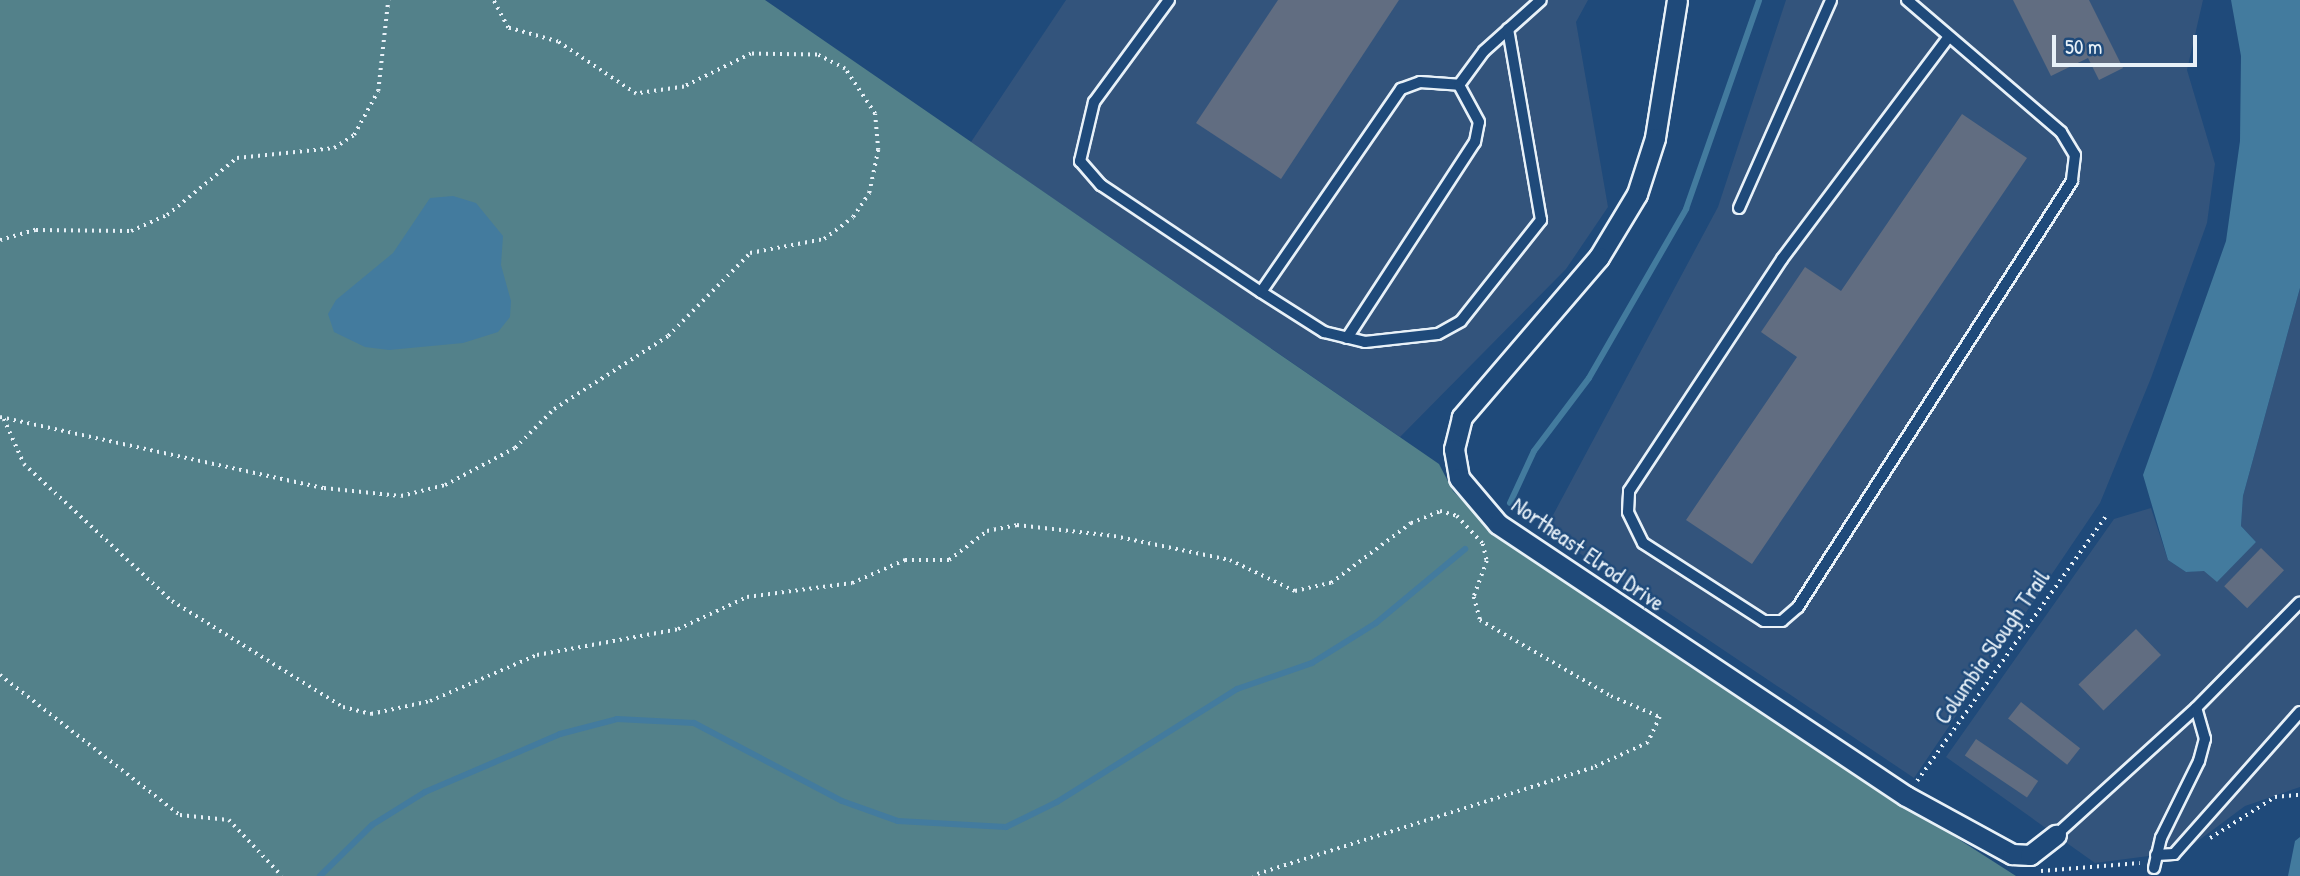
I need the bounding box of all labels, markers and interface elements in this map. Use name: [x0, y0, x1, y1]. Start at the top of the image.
scale bar: [2055, 21, 2200, 65]
text: 50 m: [2065, 32, 2102, 61]
street label: Northeast Elrod Drive: [1506, 491, 1670, 617]
street label: Columbia Slough Trail: [1929, 565, 2055, 729]

